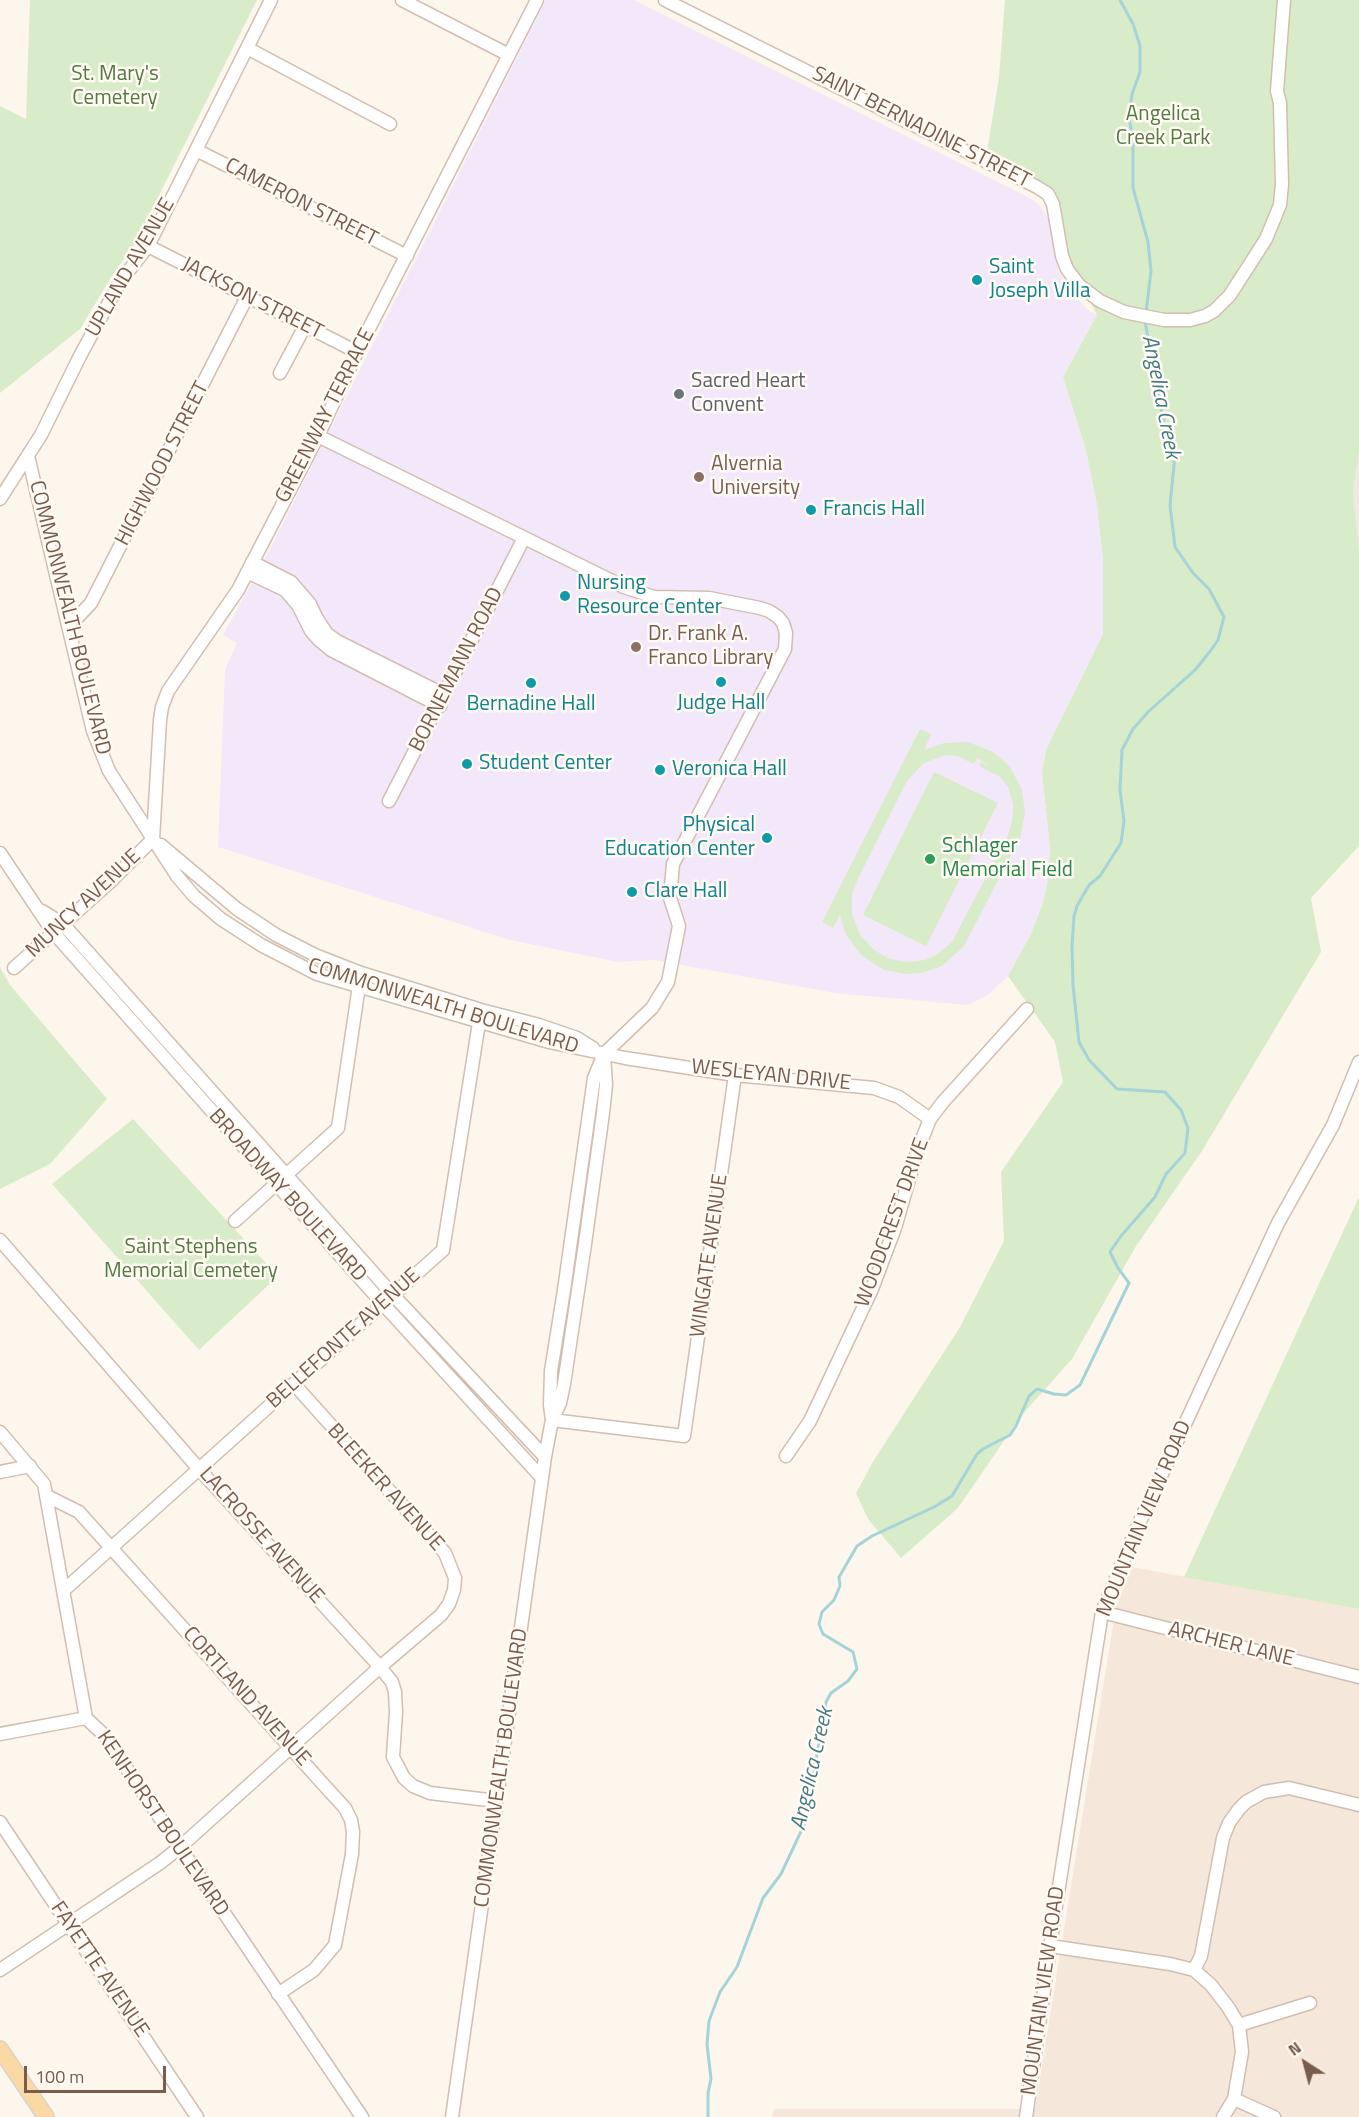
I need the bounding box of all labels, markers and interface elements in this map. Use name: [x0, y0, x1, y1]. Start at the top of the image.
park label: St. Mary's Cemetery: [71, 62, 159, 112]
street label: SAINT BERNADINE STREET: [808, 62, 1034, 194]
park label: Angelica Creek Park: [1116, 102, 1210, 152]
street label: CAMERON STREET: [220, 154, 382, 252]
street label: UPLAND AVENUE: [81, 194, 181, 342]
street label: JACKSON STREET: [177, 252, 327, 346]
place label: Saint Joseph Villa: [989, 255, 1090, 305]
marker: Saint Joseph Villa: [970, 273, 984, 287]
street label: GREENWAY TERRACE: [271, 324, 381, 508]
water label: Angelica Creek: [1135, 333, 1185, 461]
place label: Sacred Heart Convent: [691, 369, 805, 419]
street label: HIGHWOOD STREET: [111, 378, 215, 550]
marker: Sacred Heart Convent: [672, 387, 686, 401]
place label: Alvernia University: [711, 452, 800, 502]
marker: Alvernia University: [692, 470, 706, 484]
street label: COMMONWEALTH BOULEVARD: [23, 478, 115, 758]
place label: Francis Hall: [823, 497, 925, 523]
marker: Francis Hall: [804, 503, 818, 517]
place label: Nursing Resource Center: [577, 571, 722, 621]
street label: BORNEMANN ROAD: [405, 584, 509, 756]
marker: Nursing Resource Center: [558, 589, 572, 603]
place label: Dr. Frank A. Franco Library: [648, 622, 773, 672]
marker: Dr. Frank A. Franco Library: [629, 640, 643, 654]
marker: Judge Hall: [714, 675, 728, 689]
marker: Bernadine Hall: [524, 676, 538, 690]
place label: Judge Hall: [677, 691, 765, 717]
place label: Bernadine Hall: [466, 692, 596, 718]
place label: Student Center: [479, 751, 612, 777]
marker: Student Center: [460, 757, 474, 771]
place label: Veronica Hall: [672, 757, 787, 783]
marker: Veronica Hall: [653, 763, 667, 777]
place label: Physical Education Center: [604, 813, 755, 863]
marker: Physical Education Center: [760, 831, 774, 845]
place label: Schlager Memorial Field: [942, 834, 1073, 884]
street label: MUNCY AVENUE: [21, 844, 147, 964]
marker: Schlager Memorial Field: [923, 852, 937, 866]
place label: Clare Hall: [644, 879, 727, 905]
marker: Clare Hall: [625, 885, 639, 899]
street label: COMMONWEALTH BOULEVARD: [305, 954, 581, 1060]
street label: WESLEYAN DRIVE: [690, 1055, 852, 1097]
street label: BROADWAY BOULEVARD: [203, 1104, 371, 1288]
street label: WOODCREST DRIVE: [851, 1135, 935, 1311]
street label: WINGATE AVENUE: [686, 1173, 734, 1339]
park label: Saint Stephens Memorial Cemetery: [104, 1235, 278, 1285]
street label: BELLEFONTE AVENUE: [262, 1264, 426, 1414]
street label: MOUNTAIN VIEW ROAD: [1092, 1417, 1198, 1621]
street label: BLEEKER AVENUE: [321, 1419, 449, 1557]
street label: LACROSSE AVENUE: [193, 1463, 329, 1609]
street label: ARCHER LANE: [1166, 1617, 1296, 1673]
street label: CORTLAND AVENUE: [177, 1622, 315, 1772]
street label: COMMONWEALTH BOULEVARD: [470, 1627, 534, 1909]
water label: Angelica Creek: [786, 1705, 840, 1833]
street label: KENHORST BOULEVARD: [90, 1726, 234, 1922]
street label: MOUNTAIN VIEW ROAD: [1017, 1885, 1071, 2097]
street label: FAYETTE AVENUE: [44, 1897, 154, 2043]
north arrow: [1275, 2033, 1335, 2093]
text: N: [1283, 2035, 1306, 2061]
scale bar: [27, 2054, 170, 2092]
text: 100 m: [35, 2063, 84, 2090]

